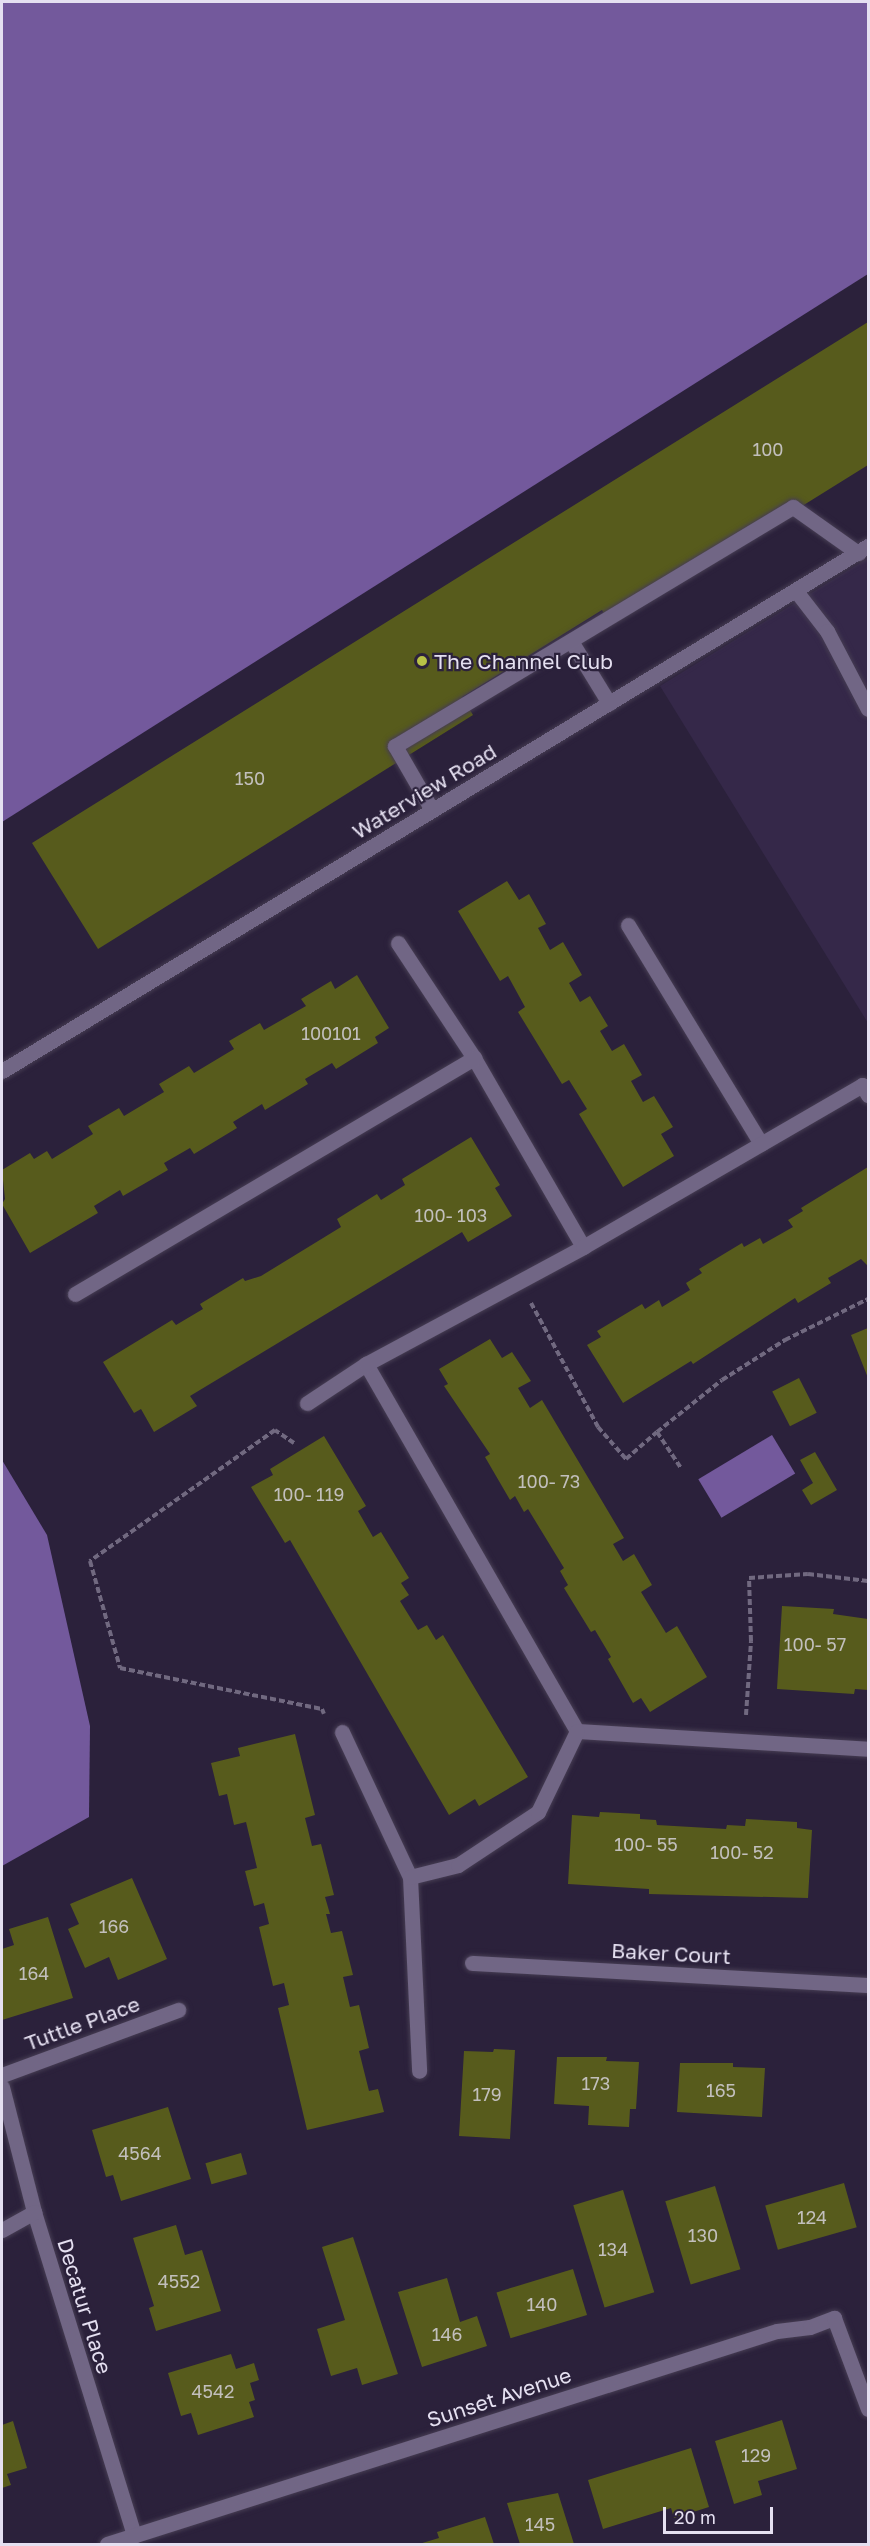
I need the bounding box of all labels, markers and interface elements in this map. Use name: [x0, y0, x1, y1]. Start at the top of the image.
house number: 100: [752, 438, 784, 460]
place label: The Channel Club: [434, 648, 613, 674]
marker: The Channel Club: [415, 654, 429, 668]
street label: Waterview Road: [347, 738, 501, 844]
house number: 150: [235, 767, 265, 789]
house number: 100101: [301, 1022, 361, 1044]
house number: 100- 103: [415, 1204, 487, 1226]
house number: 100- 73: [518, 1470, 580, 1492]
house number: 100- 119: [274, 1483, 344, 1505]
house number: 100- 57: [784, 1633, 846, 1655]
house number: 100- 55: [614, 1833, 678, 1855]
house number: 100- 52: [710, 1841, 774, 1863]
house number: 166: [99, 1915, 129, 1937]
street label: Baker Court: [611, 1937, 731, 1969]
house number: 164: [19, 1962, 49, 1984]
street label: Tuttle Place: [21, 1991, 143, 2055]
house number: 173: [582, 2072, 610, 2094]
house number: 165: [706, 2079, 736, 2101]
house number: 179: [472, 2083, 502, 2105]
house number: 4564: [118, 2142, 162, 2164]
house number: 124: [797, 2206, 827, 2228]
house number: 130: [688, 2224, 718, 2246]
street label: Decatur Place: [52, 2235, 118, 2377]
house number: 134: [598, 2238, 628, 2260]
house number: 4552: [158, 2270, 200, 2292]
house number: 140: [527, 2293, 557, 2315]
house number: 146: [432, 2323, 462, 2345]
street label: Sunset Avenue: [424, 2362, 574, 2432]
house number: 4542: [192, 2380, 234, 2402]
house number: 129: [741, 2444, 771, 2466]
scale bar: [666, 2495, 776, 2533]
text: 20 m: [674, 2506, 716, 2528]
house number: 145: [525, 2513, 555, 2535]

